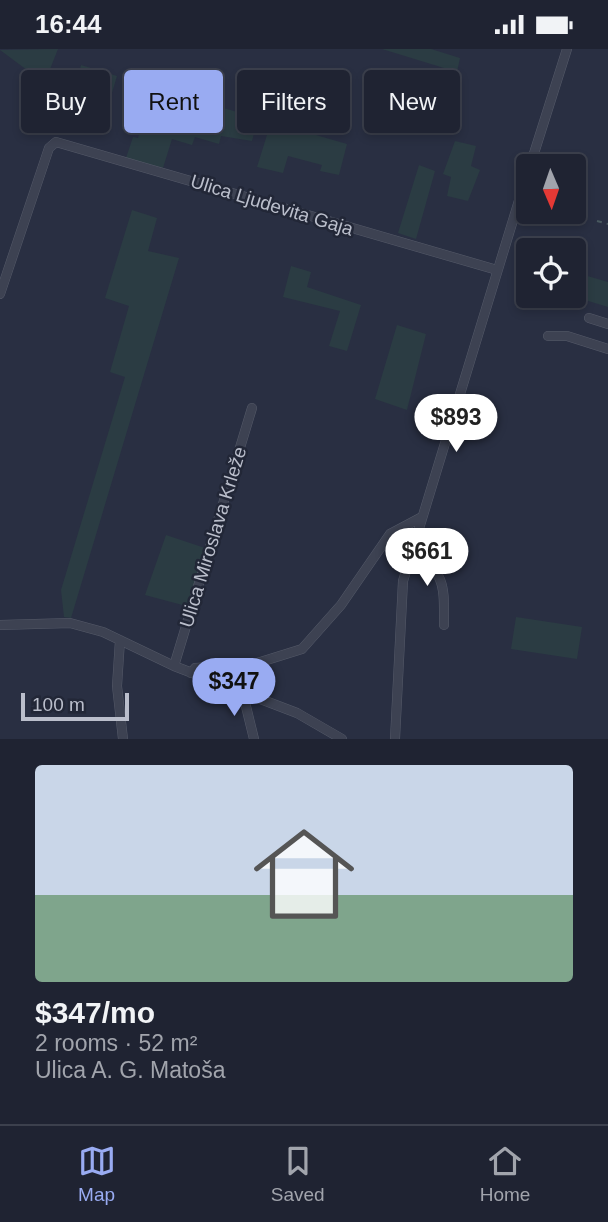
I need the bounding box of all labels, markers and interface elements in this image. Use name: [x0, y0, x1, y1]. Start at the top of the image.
text: 16:44: [35, 9, 102, 39]
chip: Buy: [21, 70, 110, 133]
chip: Rent: [124, 70, 223, 133]
chip: Filters: [237, 70, 350, 133]
chip: New: [364, 70, 460, 133]
north arrow: [516, 154, 586, 224]
map controls: [516, 154, 586, 308]
street label: Ulica Ljudevita Gaja: [188, 170, 356, 240]
button: locate: [516, 238, 586, 308]
pin: $893: [415, 395, 497, 454]
text: $893: [430, 404, 482, 430]
street label: Ulica Miroslava Krleže: [175, 444, 251, 630]
pin: $661: [386, 529, 468, 588]
text: $661: [401, 538, 453, 564]
pin: $347: [193, 659, 275, 718]
text: $347: [208, 668, 260, 694]
scale bar: [21, 690, 130, 722]
text: 100 m: [32, 694, 85, 715]
icon: home: [241, 811, 367, 937]
text: $347/mo: [35, 996, 155, 1029]
text: 2 rooms · 52 m²: [35, 1030, 197, 1056]
text: Ulica A. G. Matoša: [35, 1057, 225, 1083]
tab: Map: [78, 1142, 116, 1206]
tab: Saved: [271, 1142, 325, 1206]
tab: Home: [480, 1142, 530, 1206]

